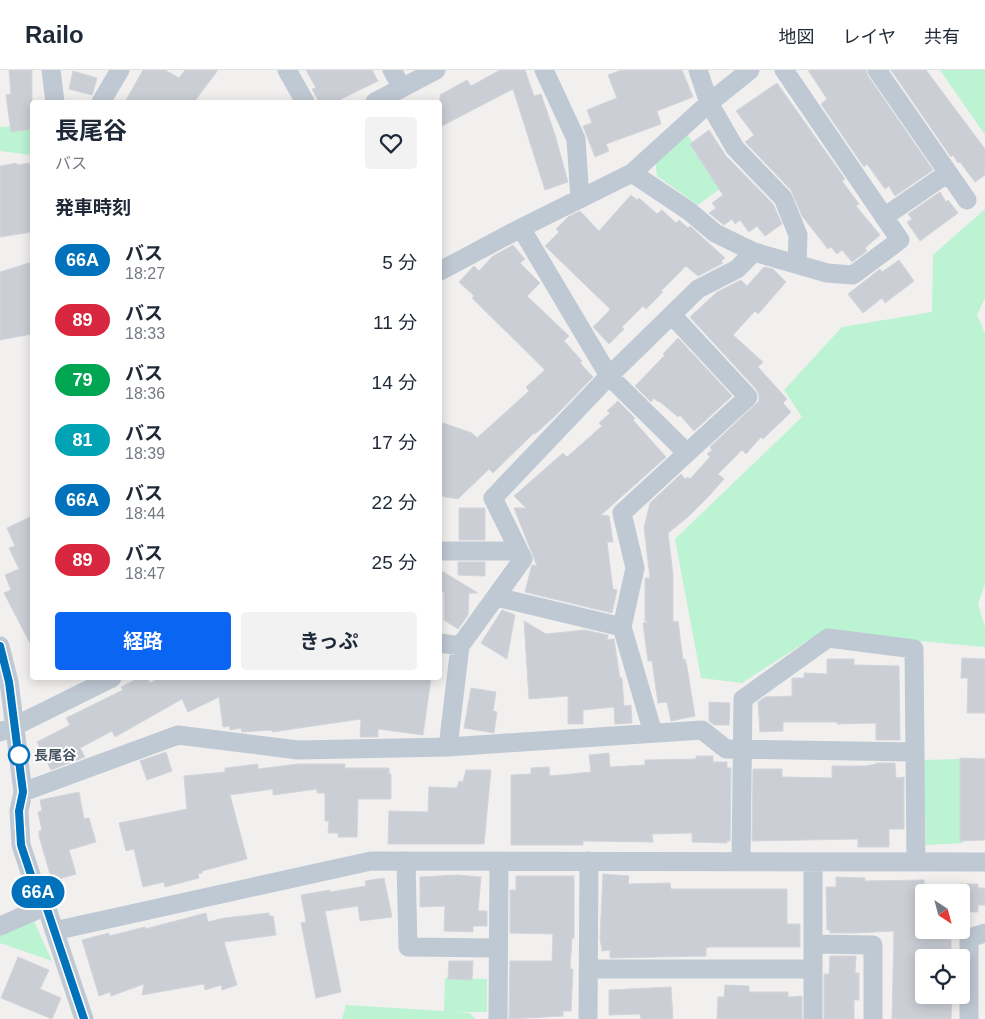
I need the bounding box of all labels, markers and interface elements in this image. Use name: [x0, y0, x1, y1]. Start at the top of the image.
text: Railo: [25, 21, 84, 48]
text: 地図: [779, 27, 815, 47]
text: レイヤ: [843, 27, 896, 47]
text: 共有: [924, 27, 960, 47]
text: 長尾谷: [55, 117, 127, 144]
button: heart: [365, 117, 417, 169]
text: バス: [55, 155, 87, 172]
text: 発車時刻: [55, 197, 131, 218]
text: バス: [125, 243, 163, 264]
text: 66A: [66, 250, 99, 270]
text: 5 分: [382, 252, 417, 273]
text: 18:27: [125, 265, 165, 282]
text: バス: [125, 303, 163, 324]
text: 89: [72, 310, 93, 330]
text: 11 分: [373, 312, 417, 333]
text: 18:33: [125, 325, 165, 342]
text: バス: [125, 363, 163, 384]
text: 79: [72, 370, 93, 390]
text: 14 分: [372, 372, 417, 393]
text: 18:36: [125, 385, 165, 402]
text: バス: [125, 423, 163, 444]
text: 81: [72, 430, 93, 450]
text: 17 分: [372, 432, 417, 453]
text: 18:39: [125, 445, 165, 462]
text: バス: [125, 483, 163, 504]
text: 66A: [66, 490, 99, 510]
text: 22 分: [372, 492, 417, 513]
text: 18:44: [125, 505, 165, 522]
text: バス: [125, 543, 163, 564]
text: 89: [72, 550, 93, 570]
text: 25 分: [372, 552, 417, 573]
text: 18:47: [125, 565, 165, 582]
button: 経路: [55, 612, 231, 670]
button: きっぷ: [241, 612, 417, 670]
marker: 長尾谷: [8, 744, 30, 766]
place label: 長尾谷: [34, 747, 77, 763]
line badge: 66A: [9, 876, 67, 908]
text: 66A: [21, 882, 55, 902]
north arrow: [915, 884, 970, 939]
map controls: [915, 884, 970, 1004]
button: locate: [915, 949, 970, 1004]

